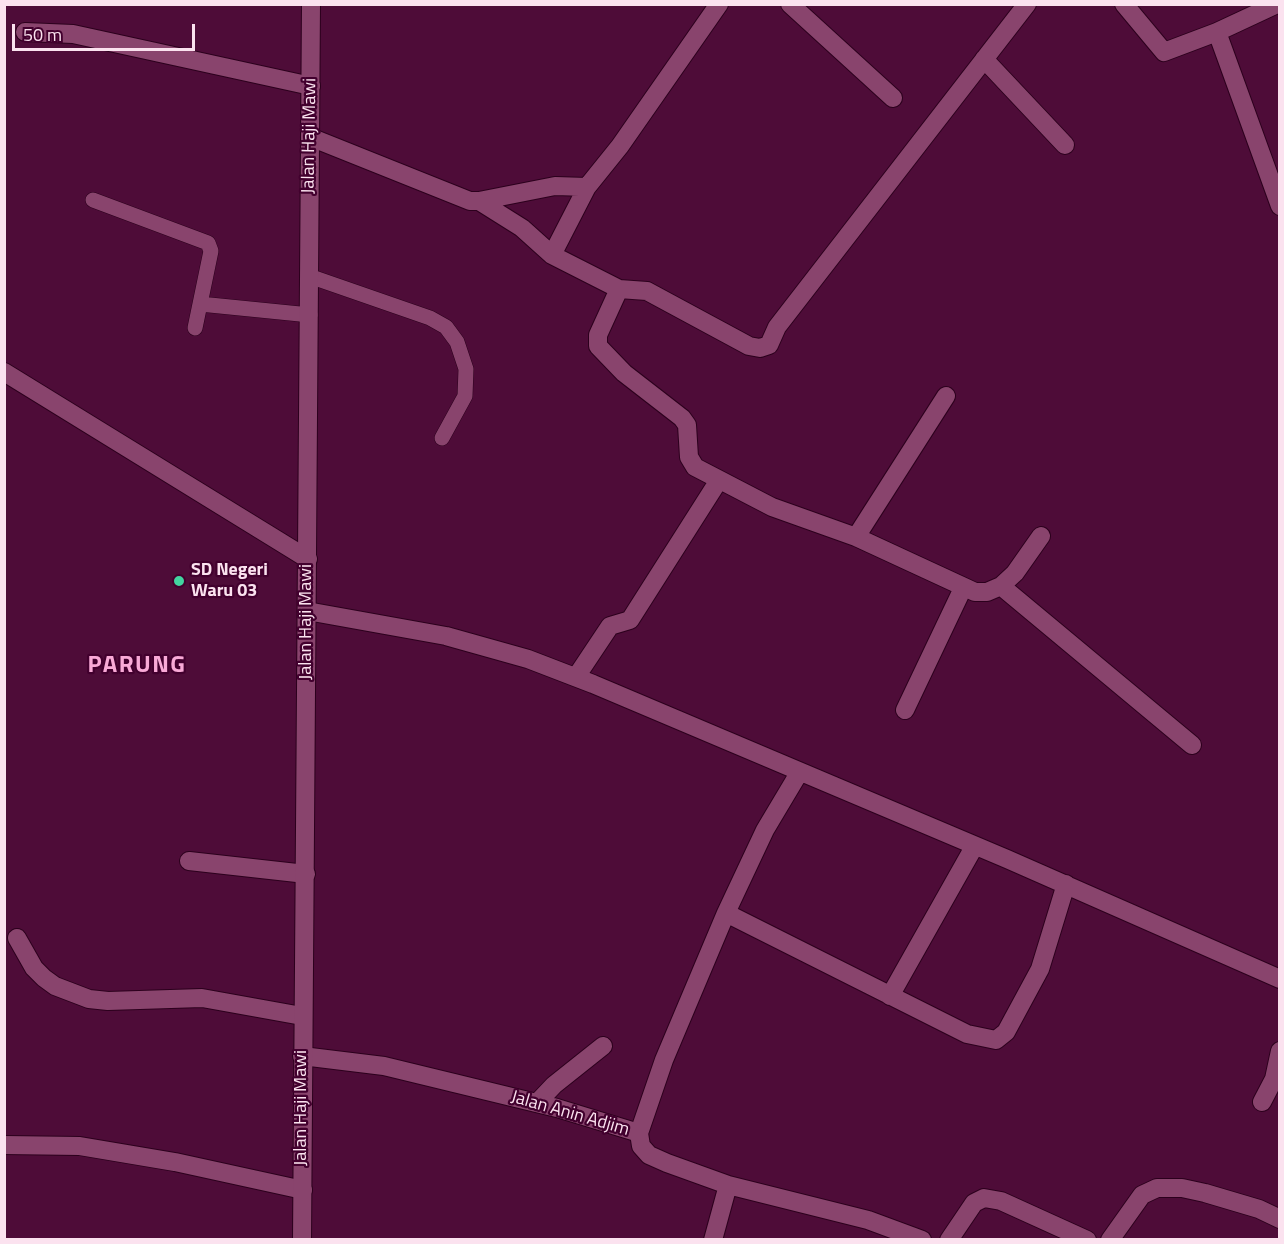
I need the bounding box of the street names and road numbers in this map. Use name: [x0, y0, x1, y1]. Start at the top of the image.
street label: Jalan Haji Mawi: [298, 78, 322, 194]
street label: Jalan Haji Mawi: [296, 564, 318, 680]
street label: Jalan Haji Mawi: [291, 1050, 313, 1166]
street label: Jalan Anin Adjim: [508, 1087, 632, 1141]

